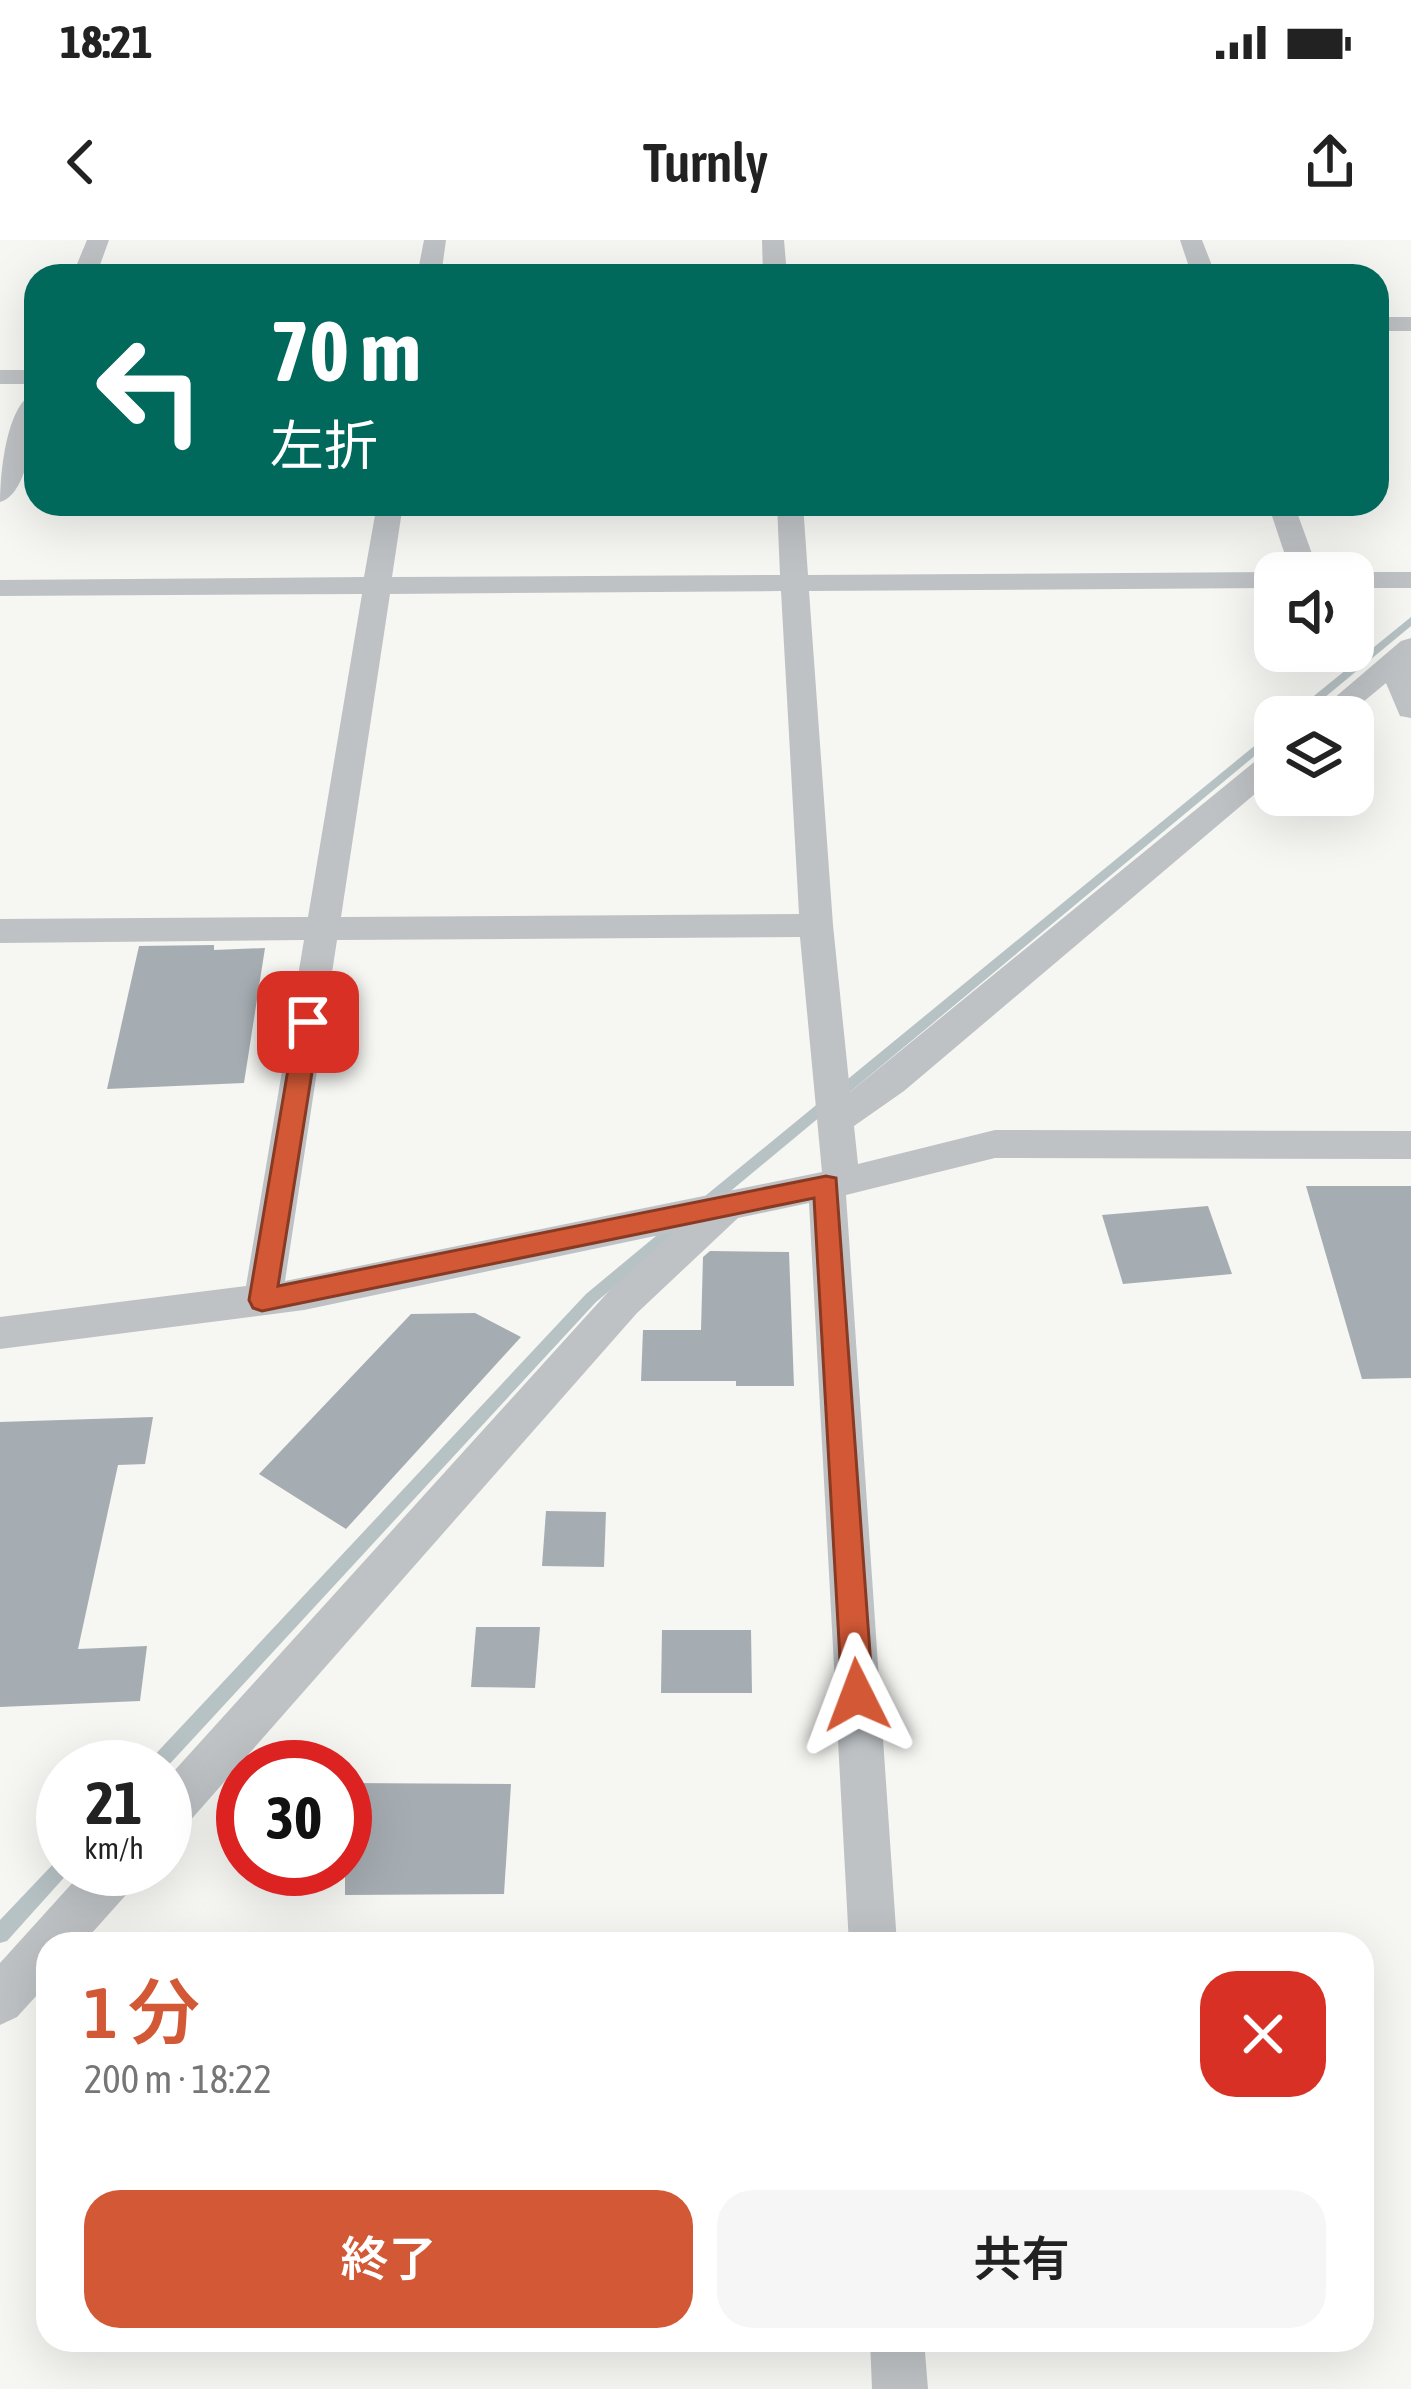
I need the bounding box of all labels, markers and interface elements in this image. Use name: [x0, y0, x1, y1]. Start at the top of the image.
text: 18:21: [60, 16, 153, 68]
icon: back: [48, 129, 114, 195]
icon: share: [1297, 129, 1363, 195]
text: Turnly: [643, 132, 768, 193]
text: 70 m: [270, 303, 421, 399]
icon: left: [72, 312, 228, 468]
text: 左折: [270, 415, 378, 476]
map controls: [1254, 552, 1374, 816]
button: sound: [1254, 552, 1374, 672]
button: layers: [1254, 696, 1374, 816]
pin: [257, 971, 359, 1073]
icon: arrive: [275, 989, 341, 1055]
position arrow: [794, 1632, 920, 1758]
speed limit sign: 30: [216, 1740, 372, 1896]
text: 21: [86, 1768, 142, 1837]
text: km/h: [84, 1831, 144, 1865]
text: 1 分: [84, 1971, 200, 2053]
button: close: [1200, 1971, 1326, 2097]
text: 200 m · 18:22: [84, 2057, 272, 2101]
button: 終了: [84, 2190, 693, 2328]
button: 共有: [717, 2190, 1326, 2328]

